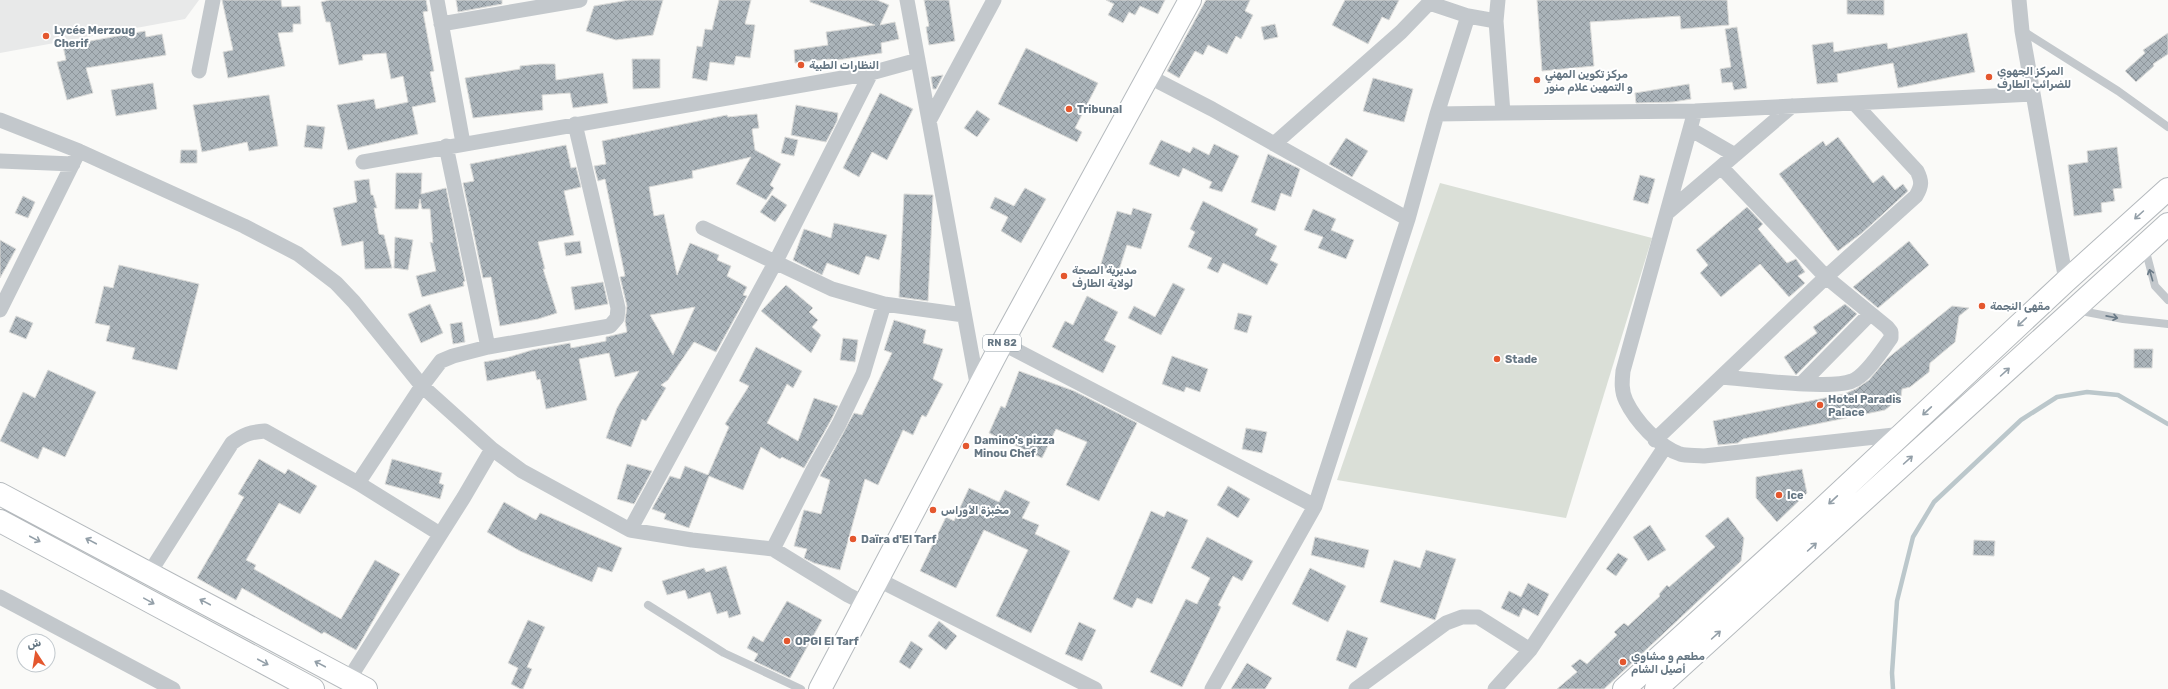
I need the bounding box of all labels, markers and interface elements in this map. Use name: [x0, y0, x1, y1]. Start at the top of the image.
place label: Lycée Merzoug Cherif: [54, 24, 135, 50]
marker: Lycée Merzoug Cherif: [41, 31, 51, 41]
place label: النظارات الطبية: [809, 59, 879, 72]
marker: النظارات الطبية: [796, 60, 806, 70]
place label: المركز الجهوي للضرائب الطارف: [1997, 65, 2071, 91]
place label: مركز تكوين المهني و التمهين علام منور: [1544, 68, 1633, 95]
marker: المركز الجهوي للضرائب الطارف: [1984, 72, 1994, 82]
marker: مركز تكوين المهني و التمهين علام منور: [1532, 75, 1542, 85]
place label: Tribunal: [1077, 103, 1122, 116]
marker: Tribunal: [1064, 104, 1074, 114]
one-way arrow: [2134, 211, 2144, 220]
place label: مديرية الصحة لولاية الطارف: [1072, 264, 1137, 290]
one-way arrow: [2147, 269, 2154, 282]
marker: مديرية الصحة لولاية الطارف: [1059, 271, 1069, 281]
place label: مقهى النجمة: [1990, 300, 2050, 313]
marker: مقهى النجمة: [1977, 301, 1987, 311]
one-way arrow: [2105, 314, 2118, 322]
one-way arrow: [2017, 317, 2027, 326]
road number: RN 82: [983, 335, 1021, 351]
place label: Stade: [1505, 353, 1538, 366]
marker: Stade: [1492, 354, 1502, 364]
one-way arrow: [1999, 368, 2010, 377]
place label: Hotel Paradis Palace: [1828, 393, 1901, 419]
marker: Hotel Paradis Palace: [1815, 400, 1825, 410]
one-way arrow: [1922, 406, 1932, 415]
place label: Damino's pizza Minou Chef: [974, 434, 1055, 460]
marker: Damino's pizza Minou Chef: [961, 441, 971, 451]
one-way arrow: [1903, 455, 1914, 464]
place label: Ice: [1787, 489, 1804, 502]
marker: Ice: [1774, 490, 1784, 500]
one-way arrow: [1827, 495, 1838, 504]
place label: مخبزة الأوراس: [941, 504, 1009, 517]
marker: مخبزة الأوراس: [928, 505, 938, 515]
place label: Daïra d'El Tarf: [861, 533, 937, 546]
marker: Daïra d'El Tarf: [848, 534, 858, 544]
one-way arrow: [28, 536, 40, 543]
one-way arrow: [85, 537, 97, 544]
one-way arrow: [1807, 542, 1817, 552]
one-way arrow: [143, 598, 155, 606]
one-way arrow: [200, 598, 212, 605]
one-way arrow: [1711, 630, 1721, 639]
north arrow: [16, 633, 56, 673]
place label: OPGI El Tarf: [795, 635, 859, 648]
text: ش: [26, 636, 42, 652]
marker: OPGI El Tarf: [782, 636, 792, 646]
place label: مطعم و مشاوي أصيل الشام: [1631, 650, 1705, 677]
marker: مطعم و مشاوي أصيل الشام: [1618, 657, 1628, 667]
one-way arrow: [257, 659, 269, 667]
one-way arrow: [314, 659, 326, 667]

